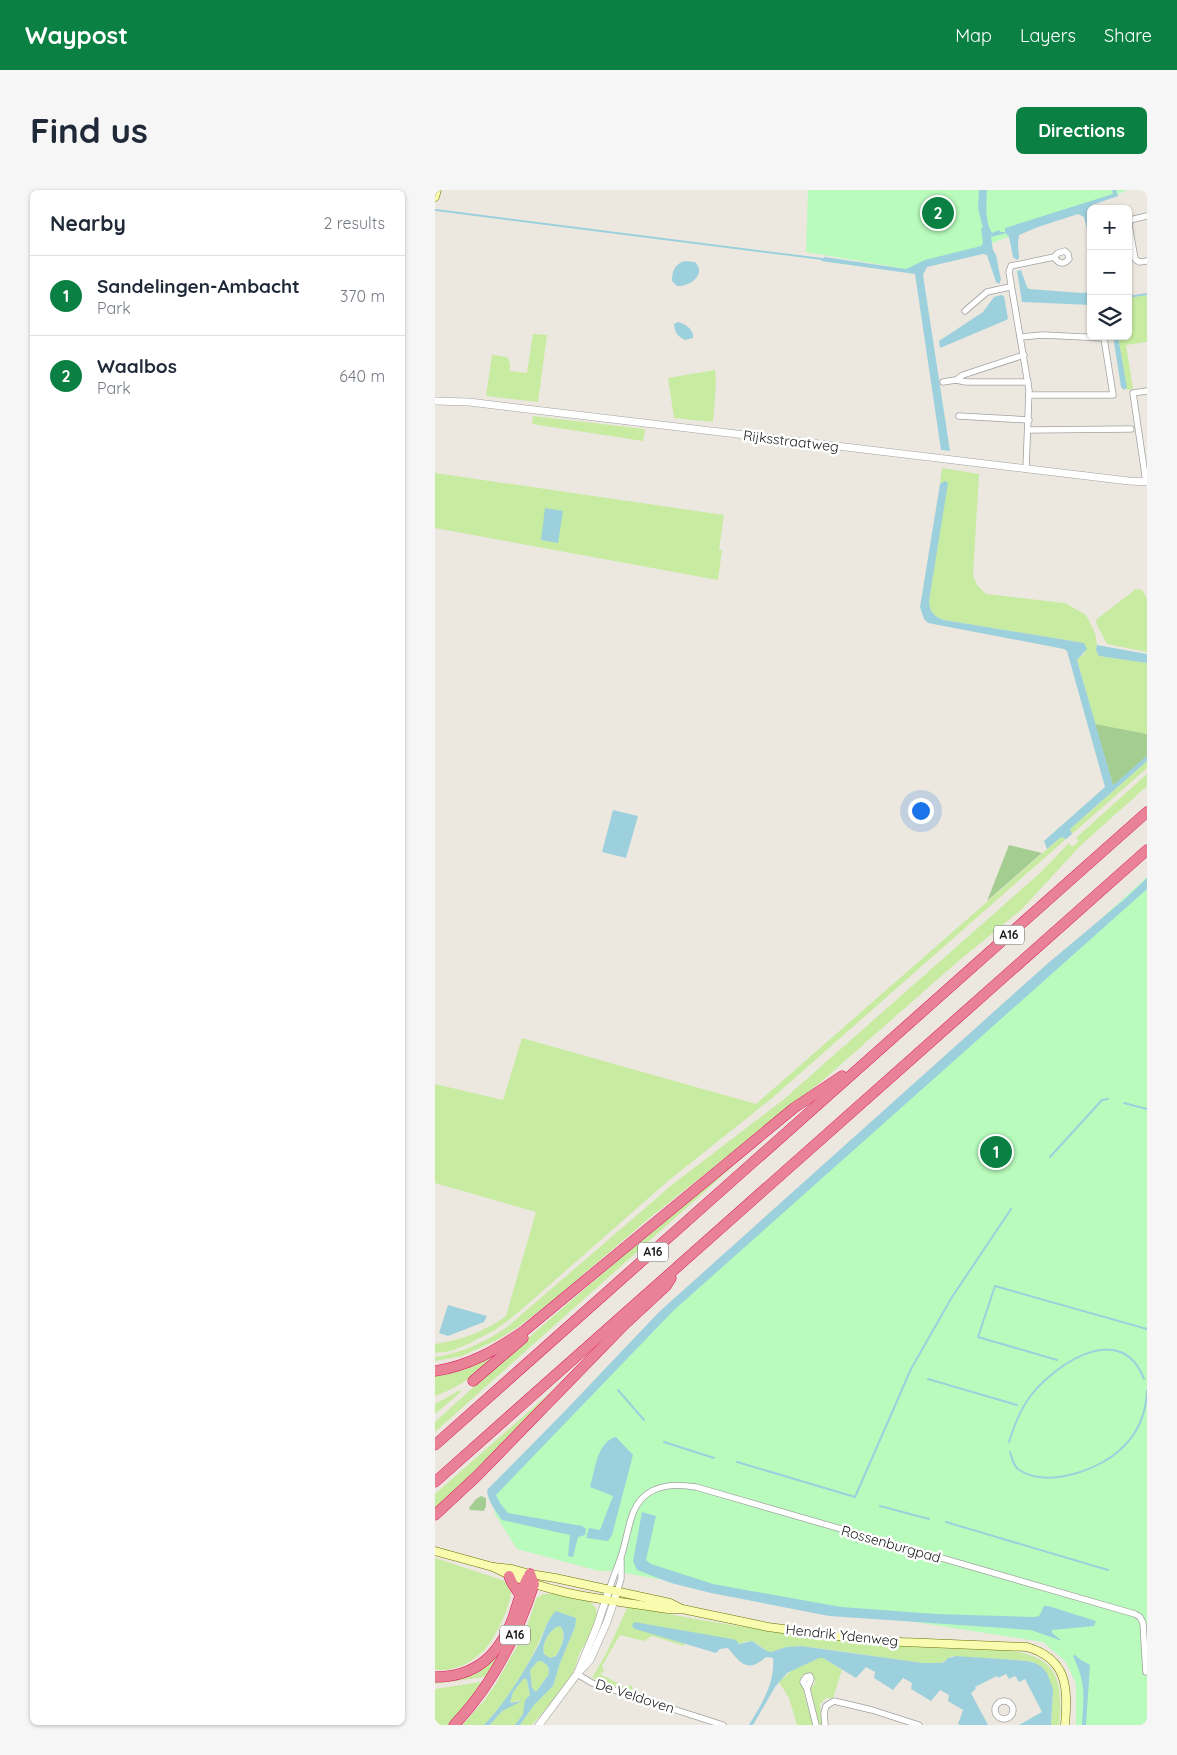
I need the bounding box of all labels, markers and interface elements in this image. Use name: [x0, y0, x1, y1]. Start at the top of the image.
text: Waypost: [25, 20, 128, 50]
text: Map: [955, 24, 992, 47]
text: Layers: [1020, 24, 1076, 47]
text: Share: [1104, 24, 1152, 47]
button: Directions: [1016, 107, 1147, 154]
text: Find us: [30, 108, 148, 152]
pin: 2: [922, 194, 954, 232]
map controls: [1087, 205, 1132, 340]
button: +: [1087, 205, 1132, 250]
text: Nearby: [50, 210, 126, 236]
text: 2 results: [323, 213, 385, 233]
button: −: [1087, 250, 1132, 295]
text: Sandelingen-Ambacht: [97, 274, 300, 298]
text: 1: [63, 286, 69, 306]
text: 370 m: [340, 286, 385, 306]
button: layers: [1087, 295, 1132, 340]
text: Park: [97, 298, 131, 318]
text: Waalbos: [97, 354, 177, 378]
text: 2: [61, 366, 71, 386]
text: 640 m: [339, 366, 385, 386]
text: Park: [97, 378, 131, 398]
street label: Rijksstraatweg: [742, 426, 840, 456]
your location: [908, 798, 934, 824]
road number: A16: [994, 926, 1024, 944]
pin: 1: [980, 1133, 1012, 1171]
road number: A16: [638, 1242, 668, 1262]
street label: Rossenburgpad: [839, 1521, 943, 1567]
street label: Hendrik Ydenweg: [785, 1620, 899, 1650]
road number: A16: [500, 1626, 530, 1644]
street label: De Veldoven: [593, 1675, 677, 1717]

